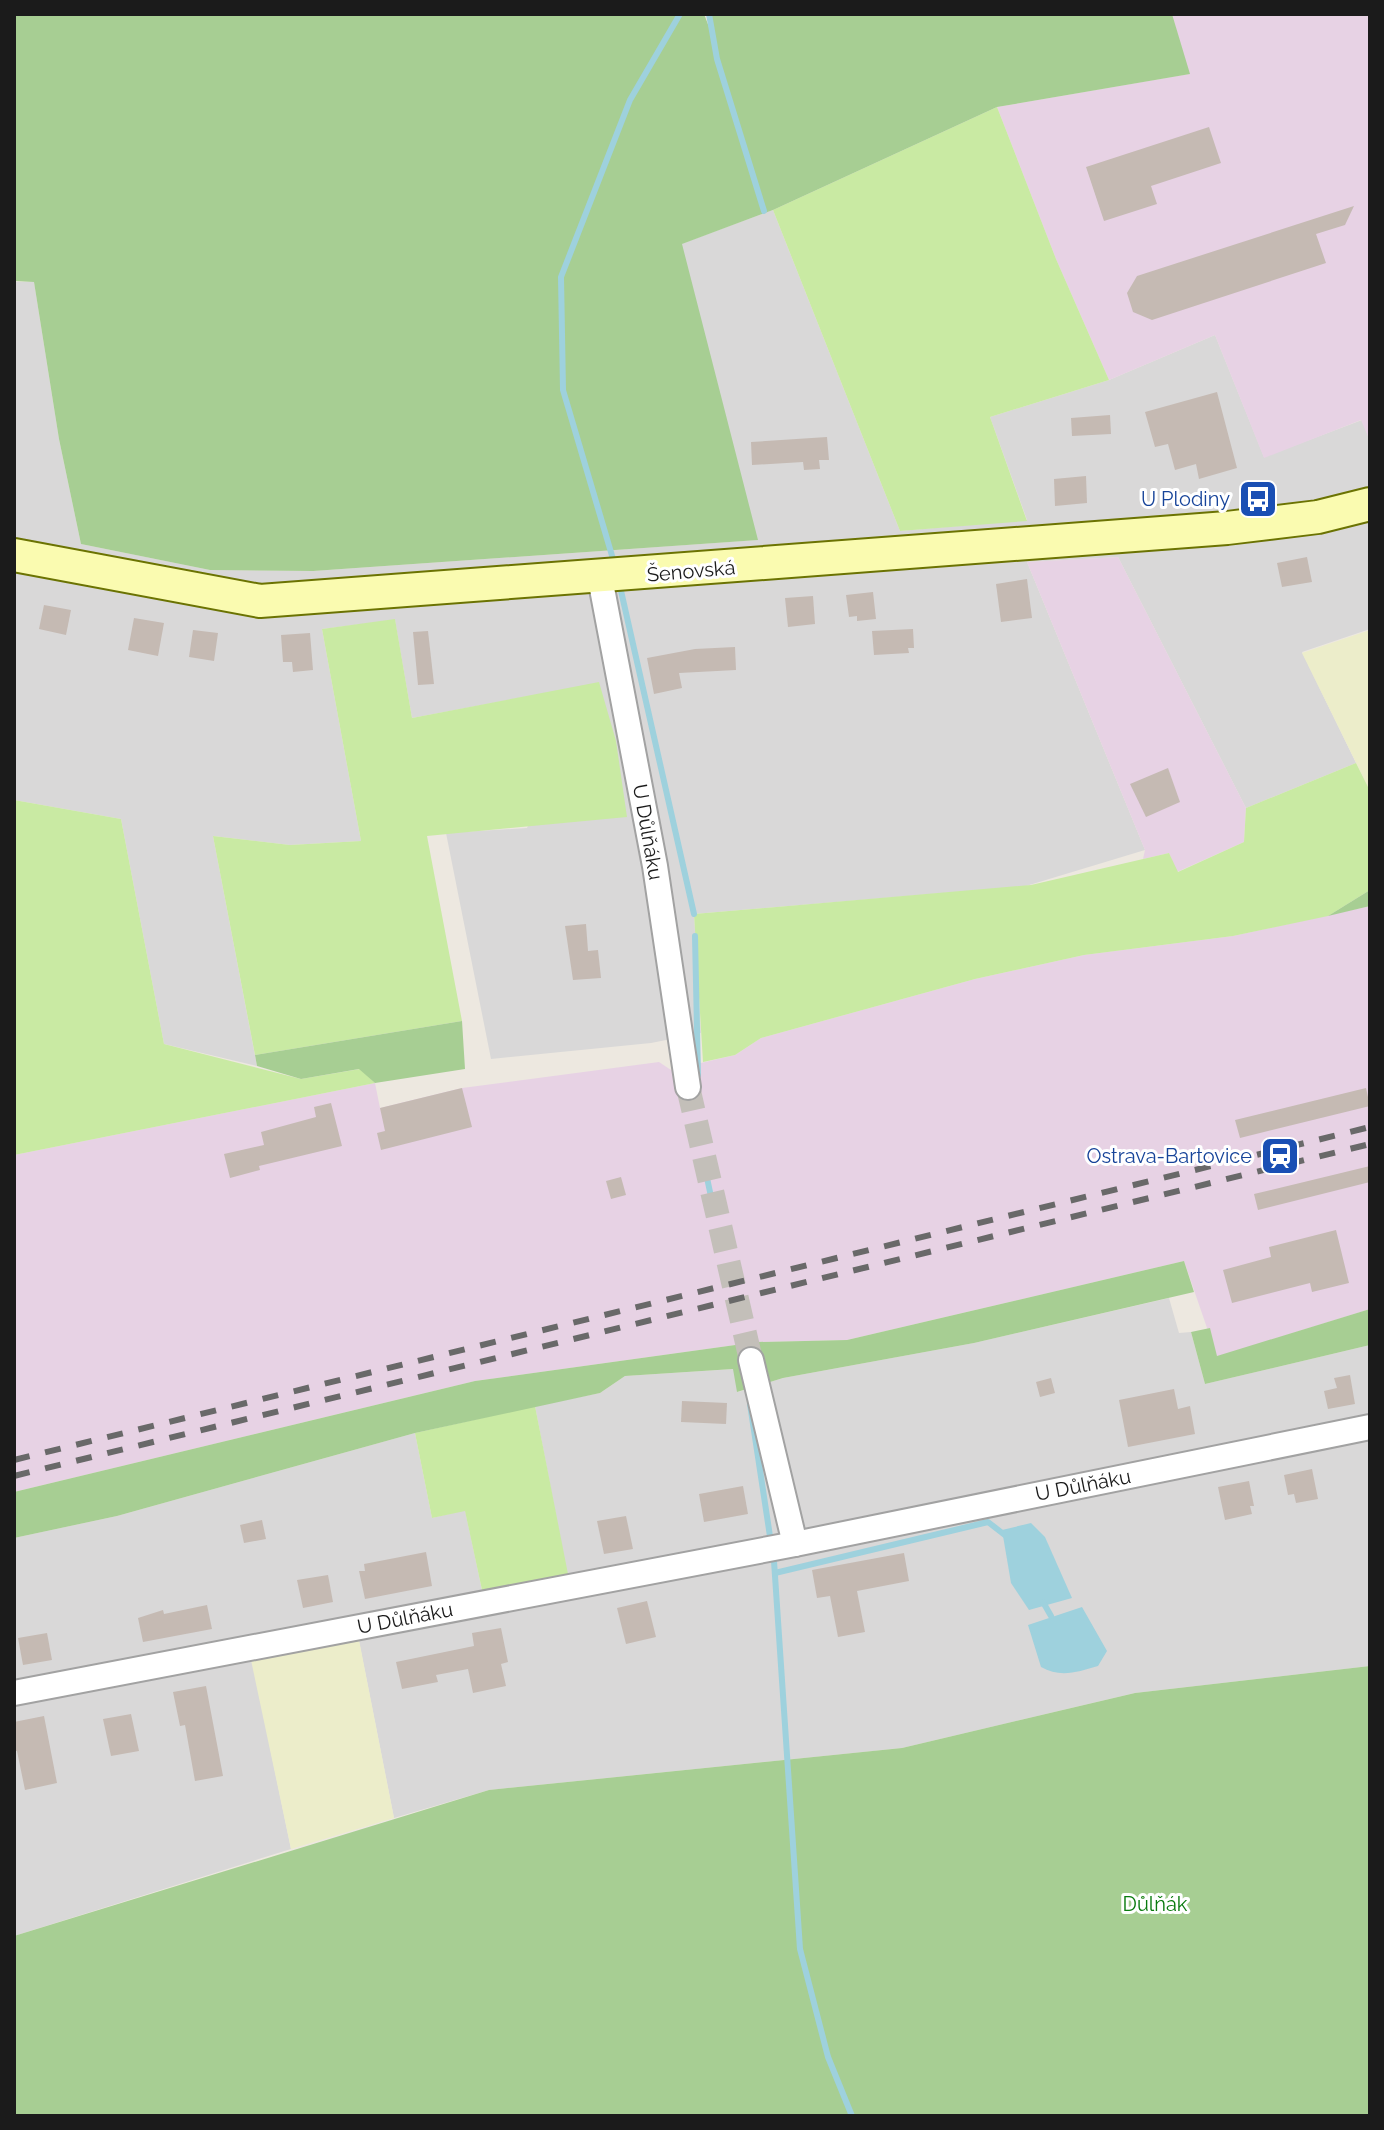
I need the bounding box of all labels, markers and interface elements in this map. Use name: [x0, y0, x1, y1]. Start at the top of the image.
bus stop icon: U Plodiny: [1237, 478, 1279, 520]
place label: U Plodiny: [1141, 487, 1230, 511]
street label: Šenovská: [646, 554, 736, 587]
street label: U Důlňáku: [628, 782, 668, 882]
station icon: Ostrava-Bartovice: [1259, 1135, 1301, 1177]
place label: Ostrava-Bartovice: [1086, 1144, 1252, 1168]
street label: U Důlňáku: [1033, 1464, 1133, 1506]
street label: U Důlňáku: [355, 1597, 455, 1639]
park label: Důlňák: [1123, 1892, 1188, 1916]

